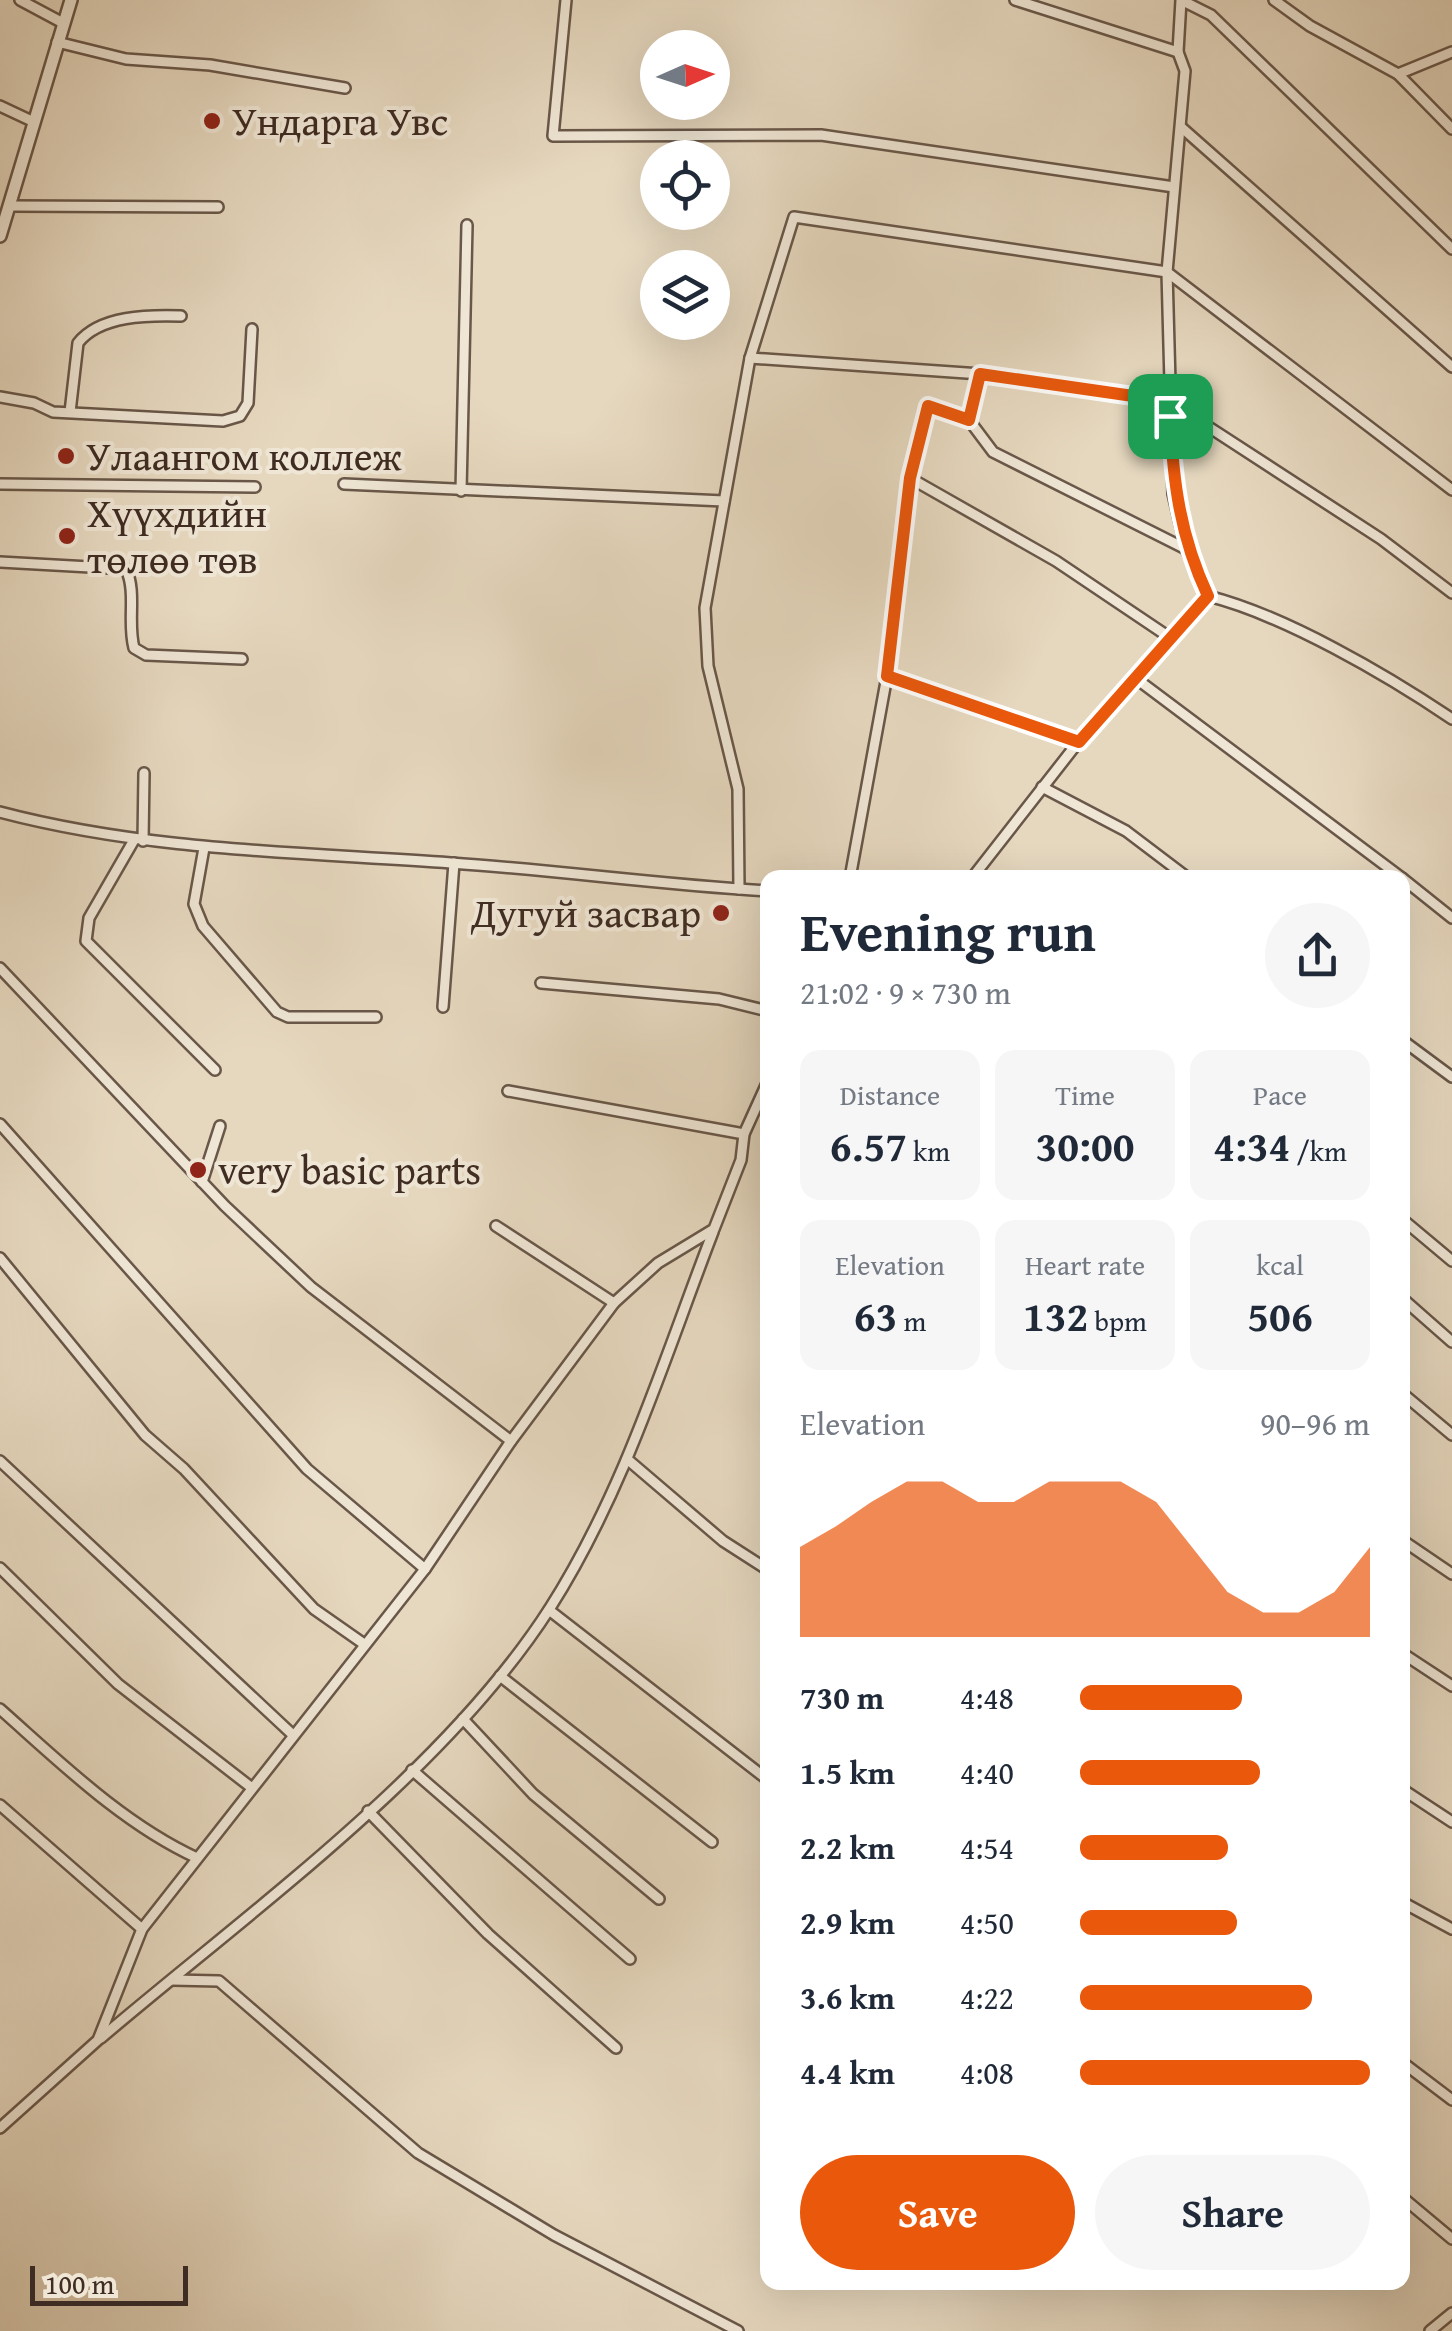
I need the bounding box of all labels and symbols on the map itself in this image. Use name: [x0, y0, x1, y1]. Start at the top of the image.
north arrow: [640, 30, 730, 120]
place label: Ундарга Увс: [232, 91, 448, 150]
marker: Ундарга Увс: [201, 110, 223, 132]
pin: [1128, 374, 1213, 459]
place label: Улаангом коллеж: [86, 426, 403, 485]
marker: Улаангом коллеж: [55, 445, 77, 467]
place label: Хүүхдийн төлөө төв: [87, 483, 267, 588]
marker: Хүүхдийн төлөө төв: [56, 525, 78, 547]
place label: Дугуй засвар: [470, 883, 701, 942]
marker: Дугуй засвар: [710, 902, 732, 924]
place label: very basic parts: [218, 1140, 481, 1199]
marker: very basic parts: [187, 1159, 209, 1181]
scale bar: [30, 2261, 188, 2306]

